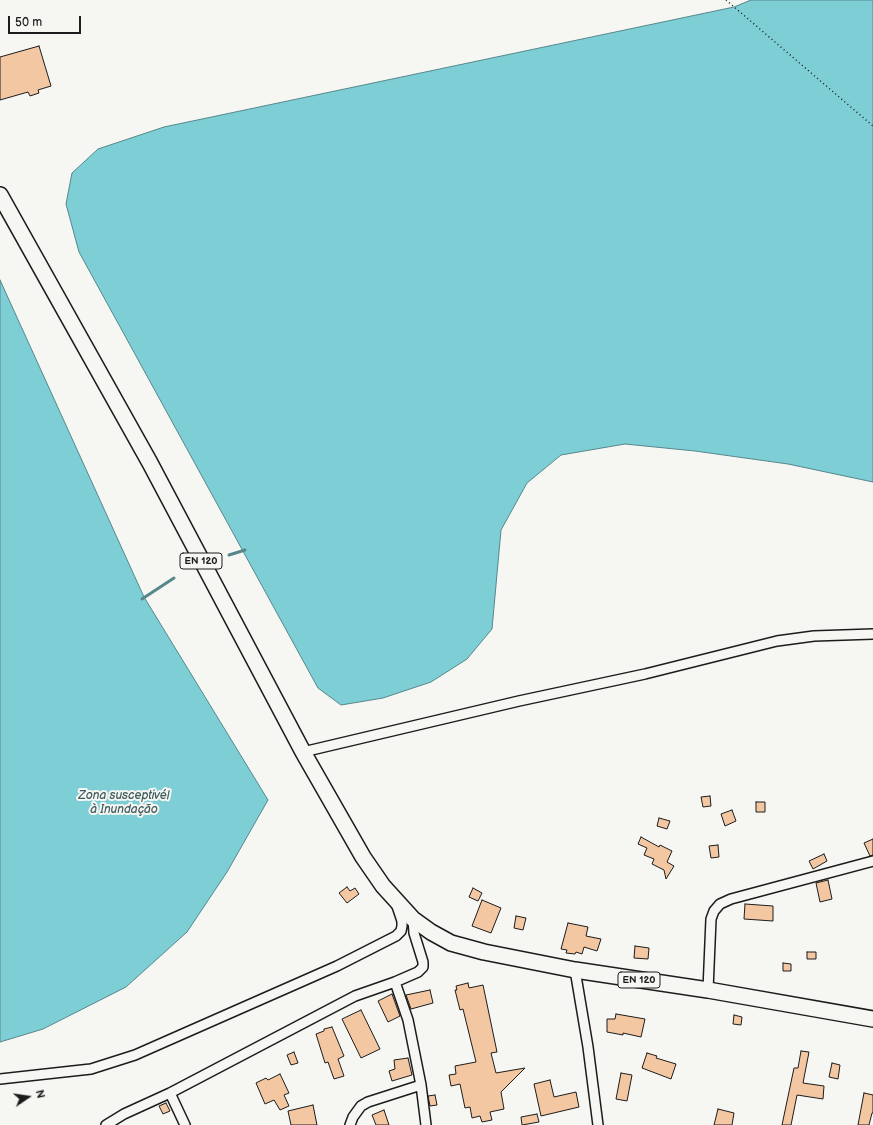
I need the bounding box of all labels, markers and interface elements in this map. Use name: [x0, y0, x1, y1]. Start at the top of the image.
scale bar: [10, 8, 83, 34]
text: 50 m: [15, 15, 42, 30]
road number: EN 120: [180, 553, 222, 569]
water label: Zona susceptivél à Inundação: [78, 789, 170, 817]
road number: EN 120: [618, 972, 660, 988]
north arrow: [8, 1077, 48, 1117]
text: N: [33, 1089, 47, 1100]

